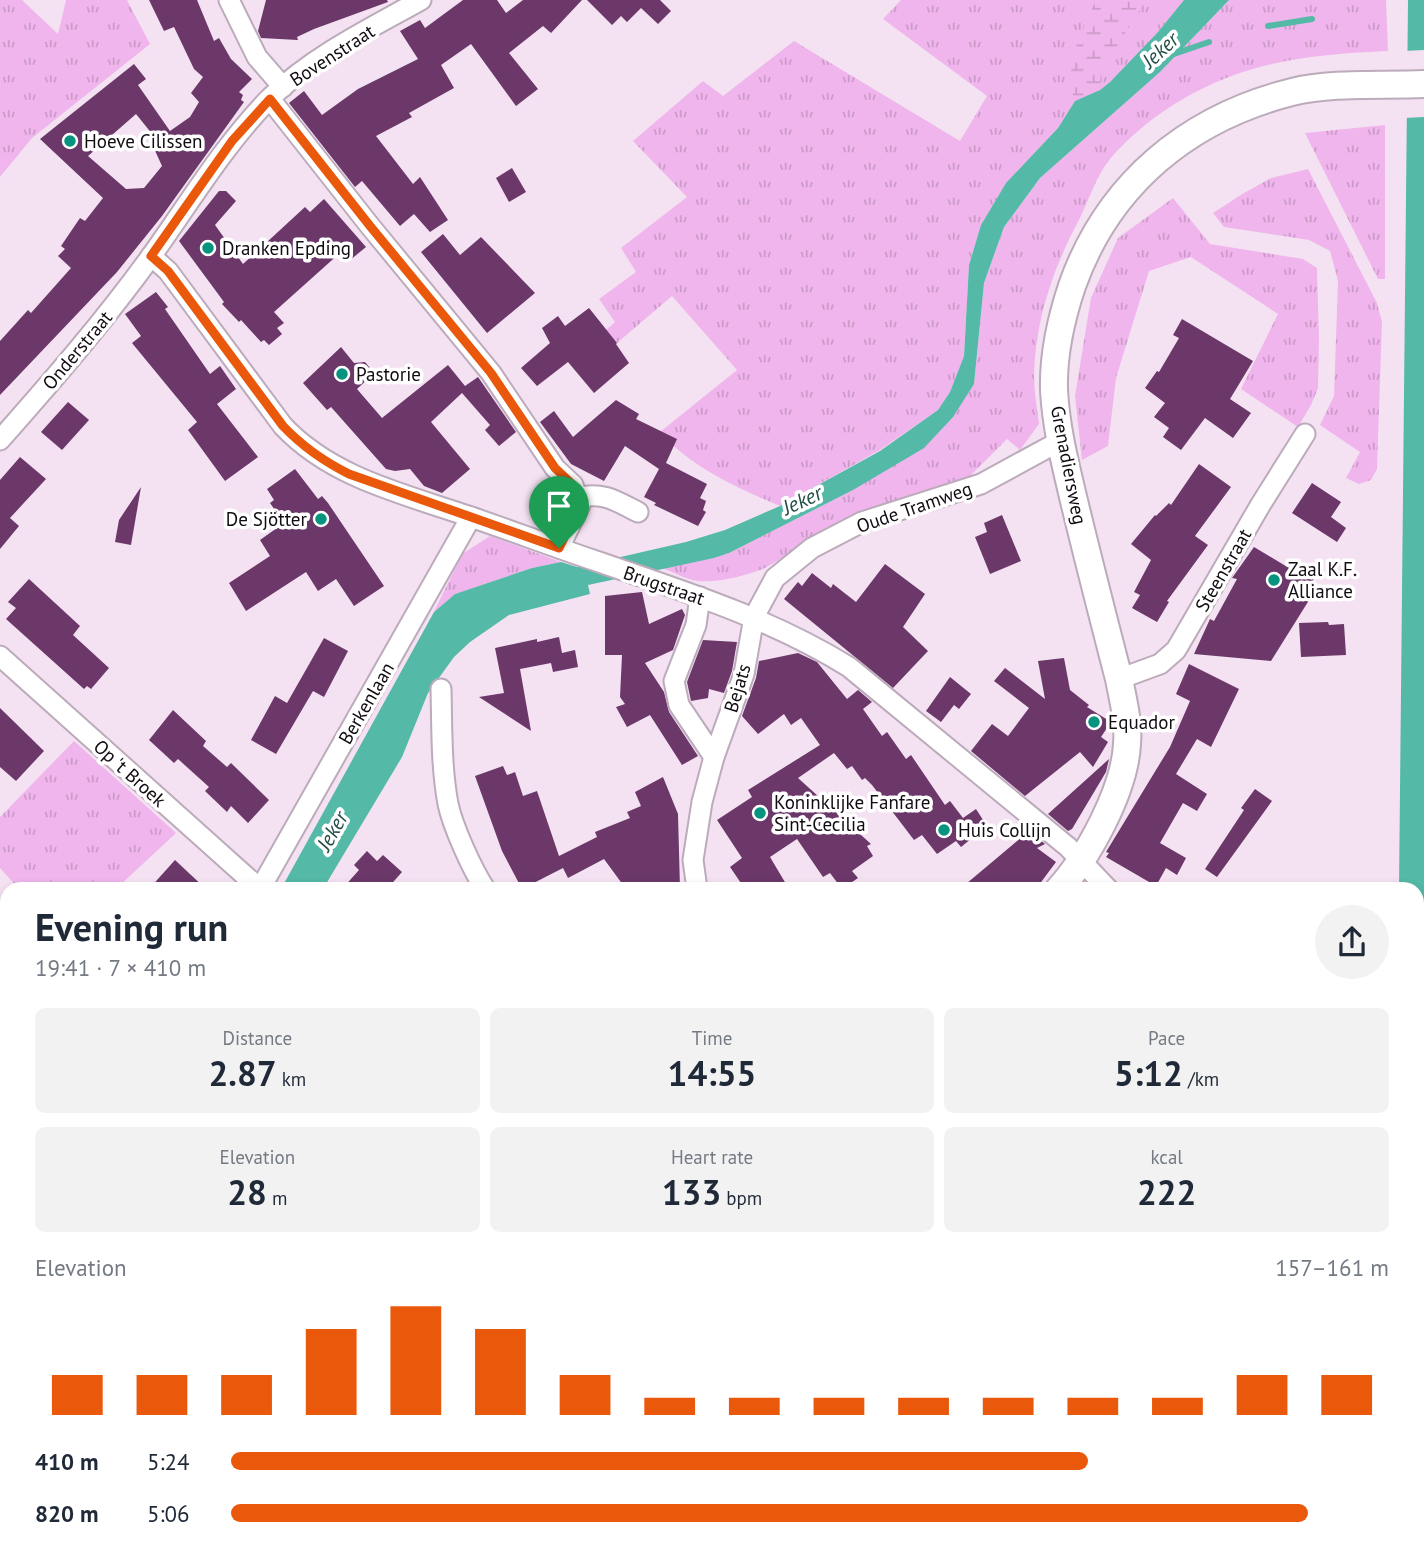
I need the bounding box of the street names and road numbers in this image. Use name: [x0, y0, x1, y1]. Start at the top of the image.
street label: Bovenstraat: [285, 18, 379, 91]
street label: Onderstraat: [37, 305, 117, 394]
street label: Grenadiersweg: [1046, 404, 1092, 526]
street label: Oude Tramweg: [853, 476, 975, 538]
street label: Steenstraat: [1190, 524, 1257, 616]
street label: Brugstraat: [620, 560, 708, 610]
street label: Berkenlaan: [333, 658, 399, 748]
street label: Bejats: [718, 661, 756, 715]
street label: Op 't Broek: [89, 734, 171, 812]

